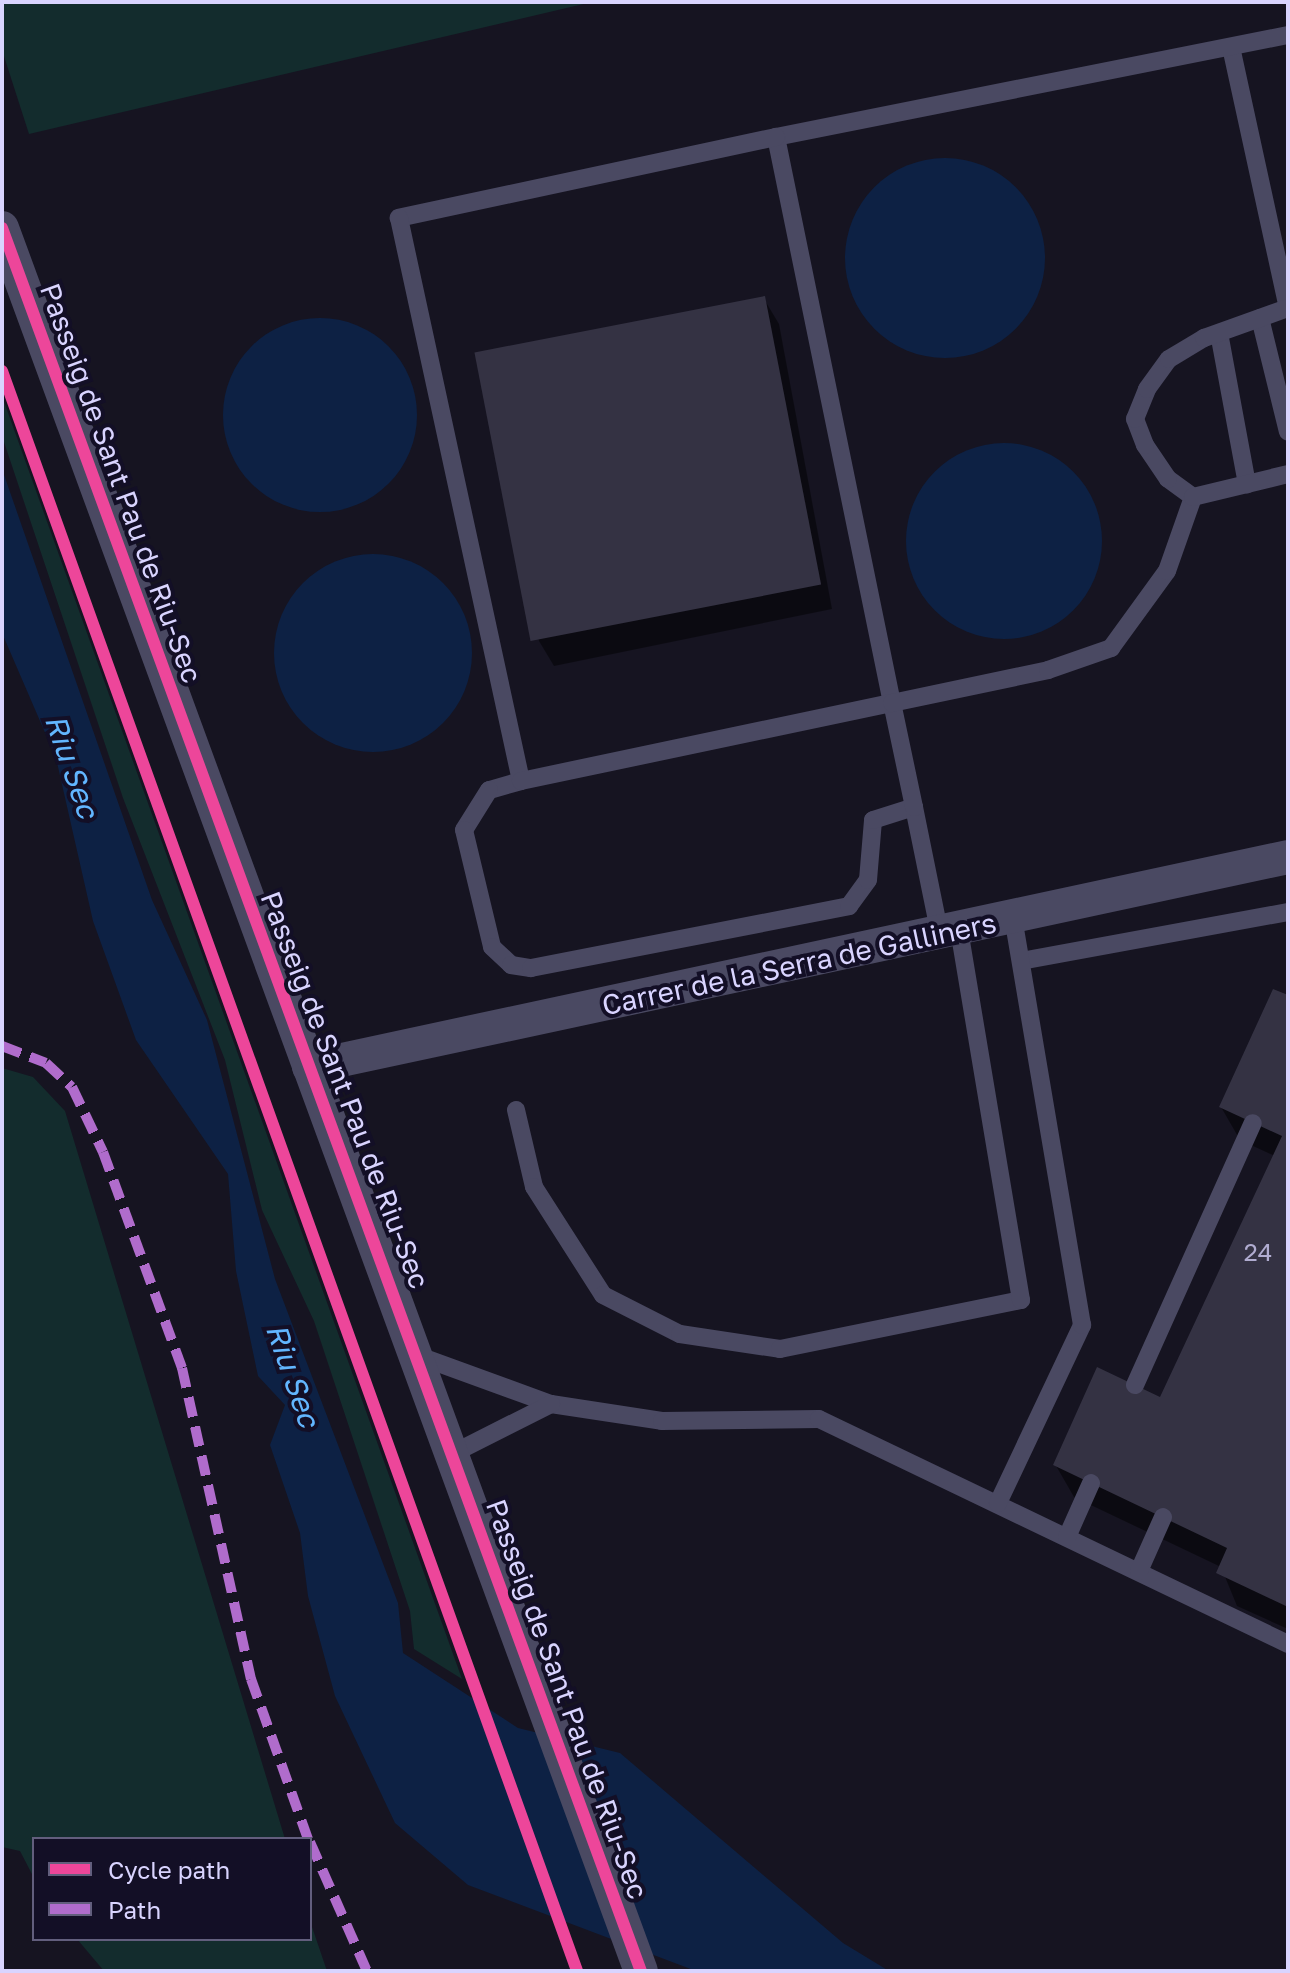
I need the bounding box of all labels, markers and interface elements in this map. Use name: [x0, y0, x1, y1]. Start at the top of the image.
street label: Passeig de Sant Pau de Riu-Sec: [33, 279, 209, 687]
water label: Riu Sec: [38, 710, 106, 822]
street label: Passeig de Sant Pau de Riu-Sec: [254, 887, 436, 1293]
street label: Carrer de la Serra de Galliners: [599, 906, 999, 1022]
house number: 24: [1244, 1238, 1272, 1266]
water label: Riu Sec: [259, 1319, 327, 1431]
street label: Passeig de Sant Pau de Riu-Sec: [479, 1495, 655, 1903]
legend: [32, 1837, 312, 1941]
text: Cycle path: [108, 1855, 230, 1884]
text: Path: [108, 1895, 161, 1924]

